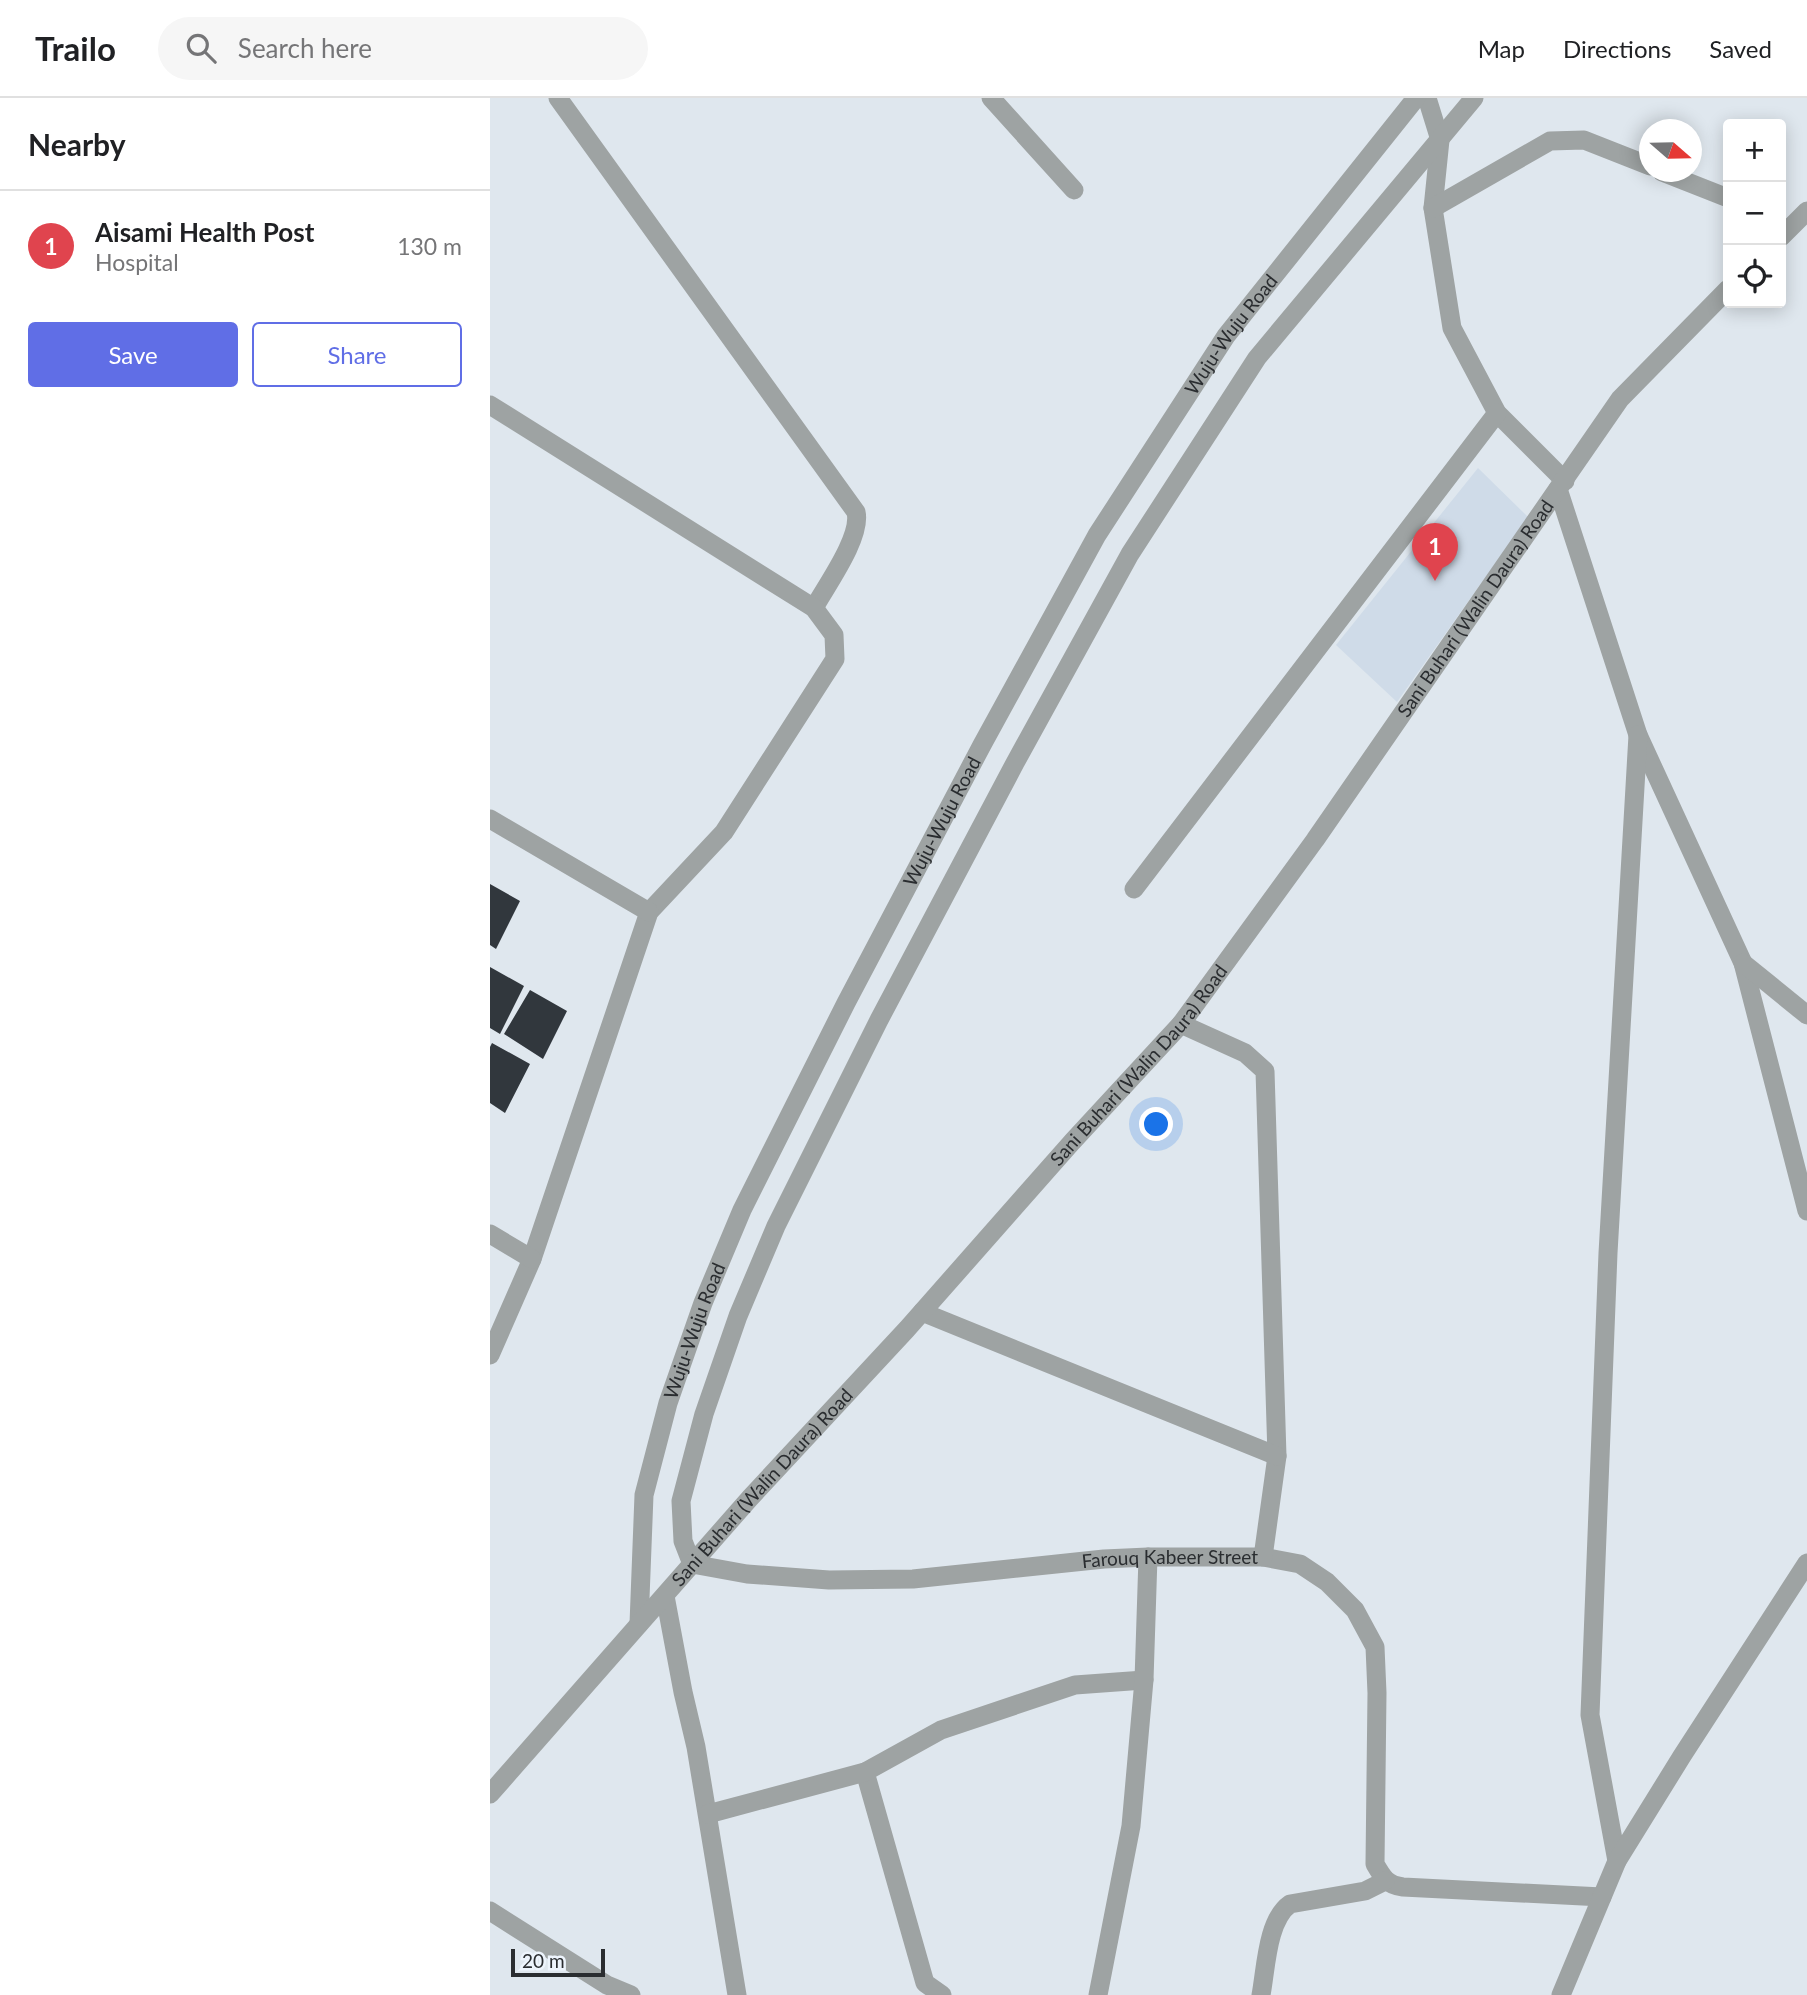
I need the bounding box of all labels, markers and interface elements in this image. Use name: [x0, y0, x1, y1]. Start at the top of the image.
search box: [158, 17, 648, 80]
text: Trailo: [35, 28, 116, 68]
icon: search: [182, 29, 220, 67]
text: Search here: [238, 32, 372, 64]
text: Map: [1478, 34, 1525, 63]
text: Directions: [1563, 34, 1671, 63]
text: Saved: [1709, 34, 1772, 63]
north arrow: [1639, 119, 1702, 182]
map controls: [1723, 119, 1786, 308]
button: +: [1723, 119, 1786, 182]
text: Nearby: [28, 126, 126, 162]
button: −: [1723, 182, 1786, 245]
text: Aisami Health Post: [95, 216, 314, 248]
text: 1: [44, 232, 58, 260]
text: 130 m: [397, 232, 462, 260]
button: locate: [1723, 245, 1786, 308]
text: Hospital: [95, 248, 179, 276]
street label: Wuju-Wuju Road: [1179, 269, 1282, 399]
button: Save: [28, 322, 238, 387]
button: Share: [252, 322, 462, 387]
street label: Sani Buhari (Walin Daura) Road: [1392, 495, 1558, 721]
pin: 1: [1412, 523, 1458, 581]
street label: Wuju-Wuju Road: [898, 752, 985, 890]
street label: Sani Buhari (Walin Daura) Road: [1045, 960, 1232, 1170]
your location: [1139, 1107, 1173, 1141]
street label: Wuju-Wuju Road: [658, 1259, 730, 1402]
street label: Sani Buhari (Walin Daura) Road: [666, 1383, 857, 1590]
street label: Farouq Kabeer Street: [1080, 1545, 1258, 1572]
scale bar: [511, 1946, 606, 1978]
text: 20 m: [522, 1949, 565, 1972]

